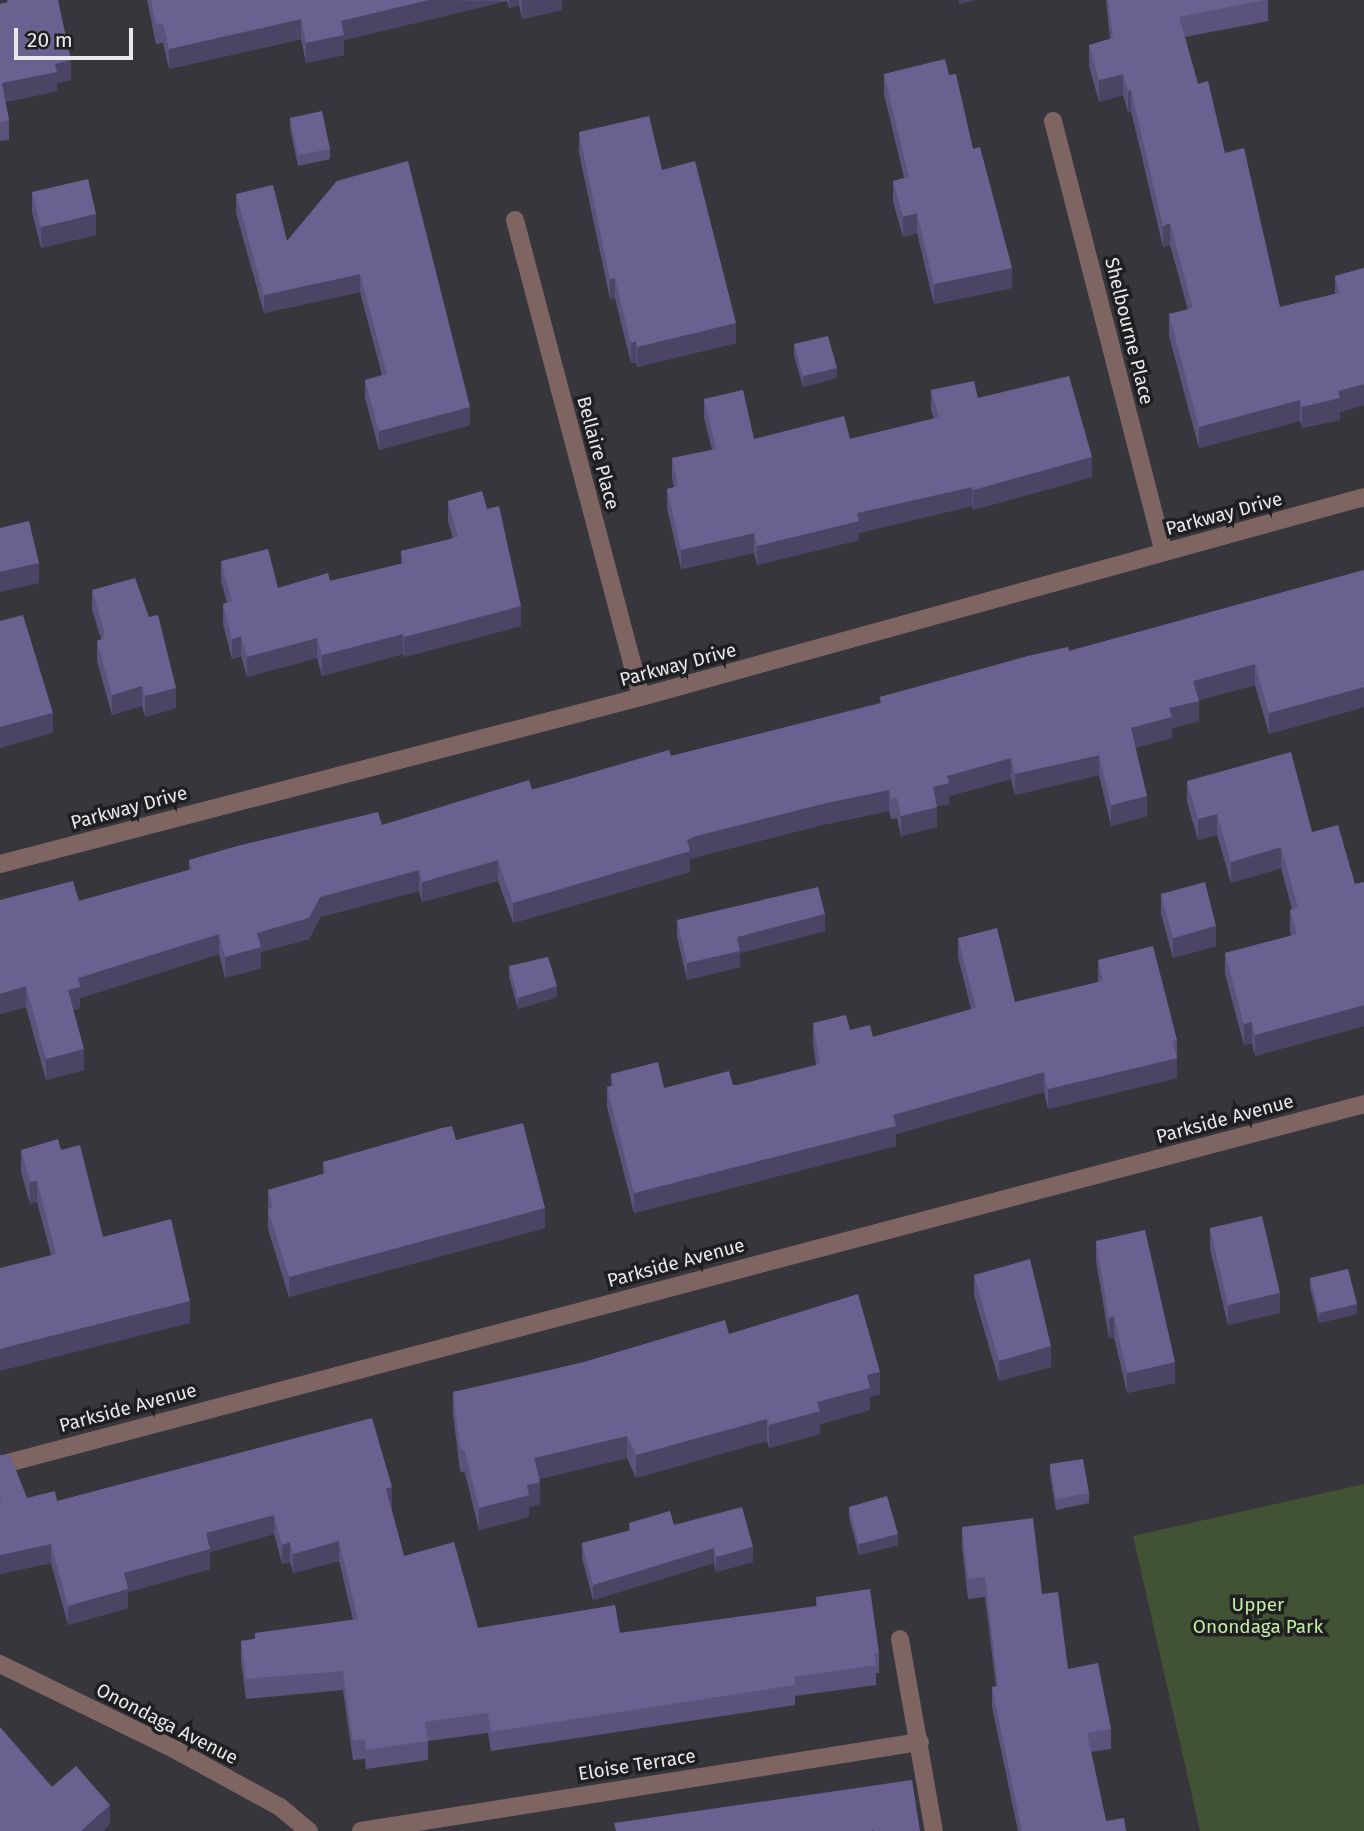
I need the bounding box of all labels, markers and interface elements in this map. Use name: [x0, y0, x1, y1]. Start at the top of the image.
scale bar: [18, 14, 136, 58]
text: 20 m: [27, 27, 73, 53]
street label: Shelbourne Place: [1100, 255, 1158, 407]
street label: Bellaire Place: [572, 394, 624, 512]
street label: Parkway Drive: [1163, 487, 1285, 541]
street label: Parkway Drive: [617, 638, 739, 692]
street label: Parkway Drive: [68, 781, 190, 835]
street label: Parkside Avenue: [1154, 1090, 1296, 1148]
street label: Parkside Avenue: [605, 1234, 747, 1292]
street label: Parkside Avenue: [57, 1379, 199, 1437]
park label: Upper Onondaga Park: [1193, 1594, 1323, 1638]
street label: Onondaga Avenue: [92, 1678, 242, 1770]
street label: Eloise Terrace: [577, 1744, 697, 1786]

